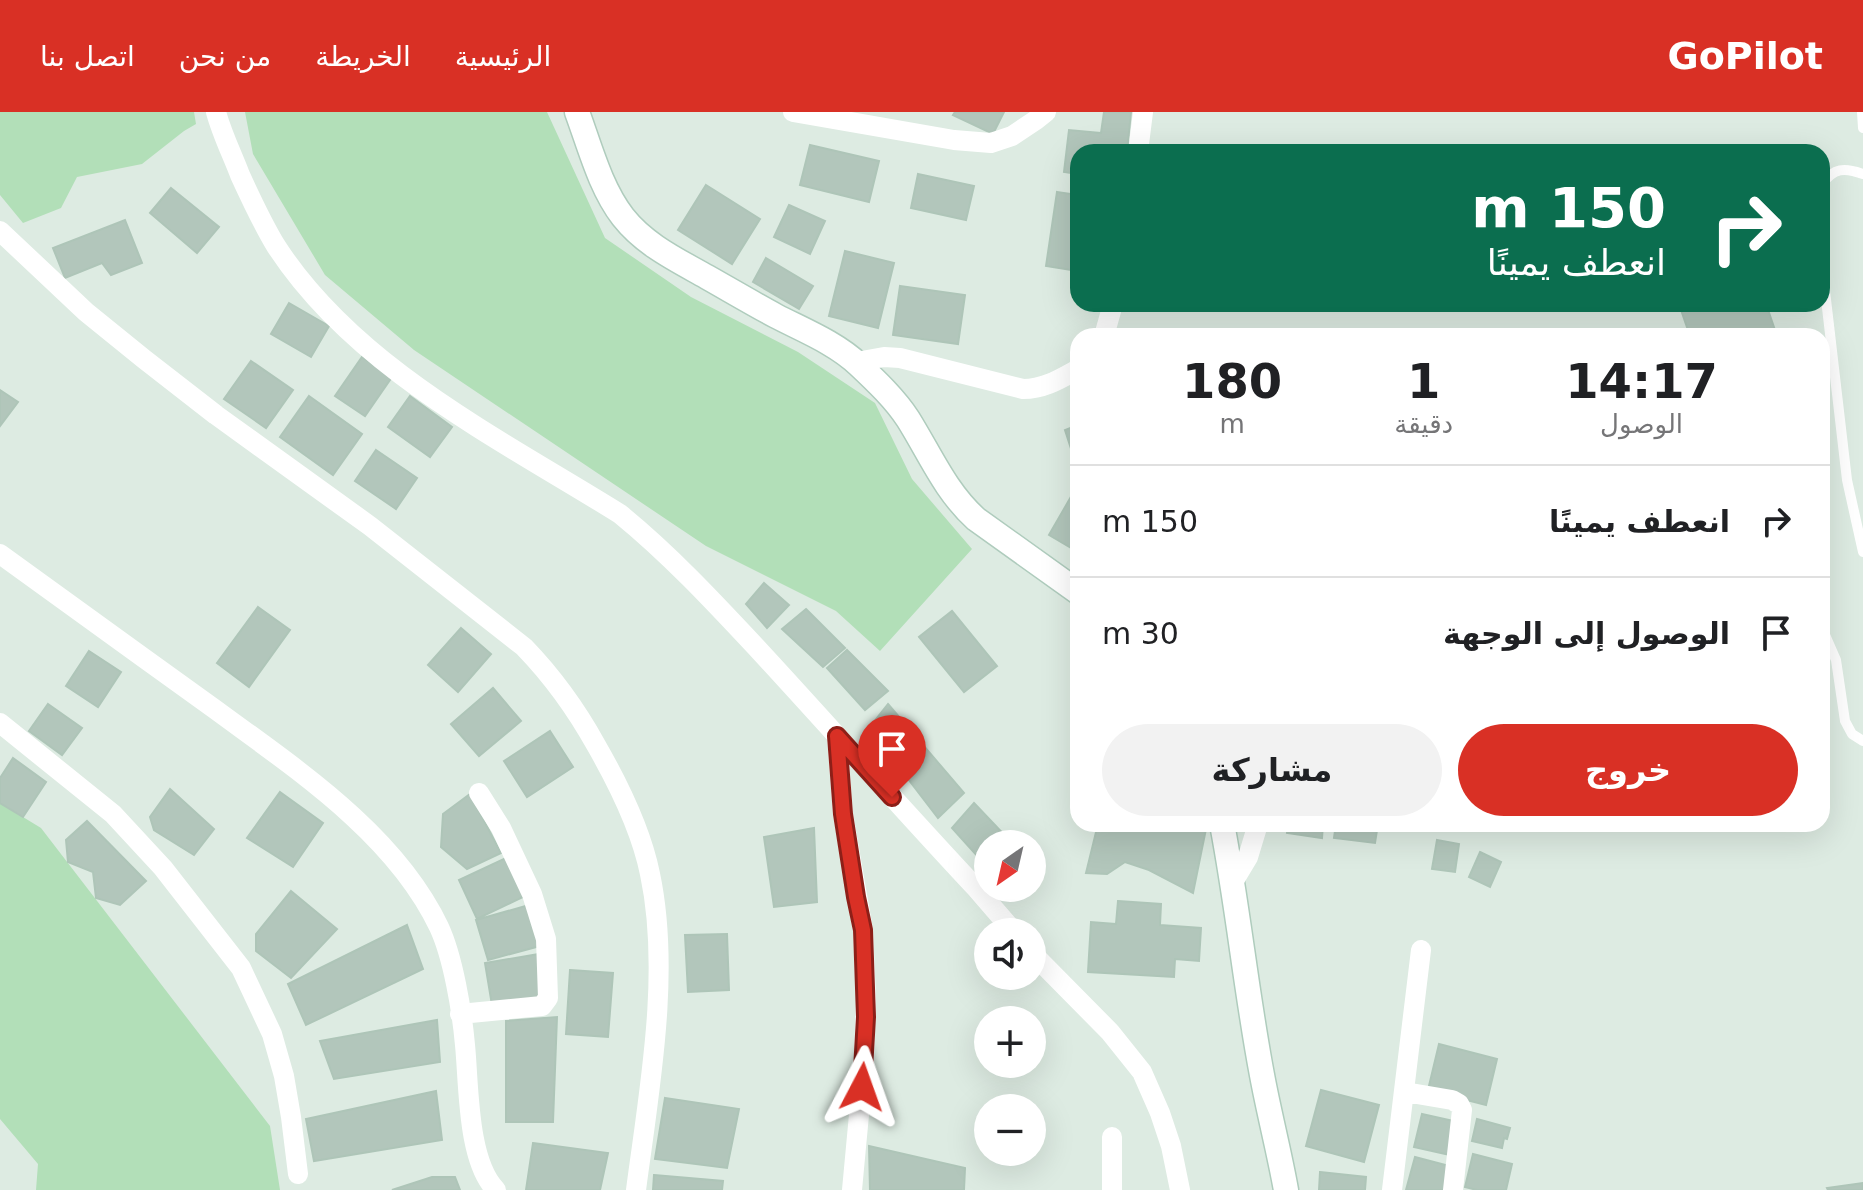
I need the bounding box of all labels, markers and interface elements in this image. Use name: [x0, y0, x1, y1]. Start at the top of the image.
text: GoPilot: [1668, 34, 1823, 78]
text: اتصل بنا: [40, 40, 135, 73]
text: من نحن: [179, 40, 271, 73]
text: الخريطة: [315, 40, 411, 73]
text: الرئيسية: [455, 40, 551, 73]
text: 150 m: [1471, 175, 1666, 240]
icon: right: [1694, 176, 1798, 280]
text: انعطف يمينًا: [1487, 242, 1666, 283]
text: 180: [1182, 353, 1282, 409]
text: 1: [1407, 353, 1440, 409]
text: 14:17: [1565, 353, 1718, 409]
text: m: [1219, 409, 1245, 439]
text: دقيقة: [1394, 409, 1453, 439]
text: الوصول: [1600, 409, 1683, 439]
icon: right: [1754, 499, 1798, 543]
text: 150 m: [1102, 504, 1198, 539]
text: انعطف يمينًا: [1549, 504, 1730, 539]
icon: arrive: [1754, 611, 1798, 655]
text: 30 m: [1102, 616, 1179, 651]
text: الوصول إلى الوجهة: [1443, 616, 1730, 651]
pin: [858, 715, 926, 797]
button: مشاركة: [1102, 724, 1442, 816]
button: خروج: [1458, 724, 1798, 816]
icon: arrive: [870, 727, 914, 771]
north arrow: [974, 830, 1046, 902]
map controls: [974, 830, 1046, 1166]
button: sound: [974, 918, 1046, 990]
button: +: [974, 1006, 1046, 1078]
position arrow: [820, 1045, 904, 1129]
button: −: [974, 1094, 1046, 1166]

